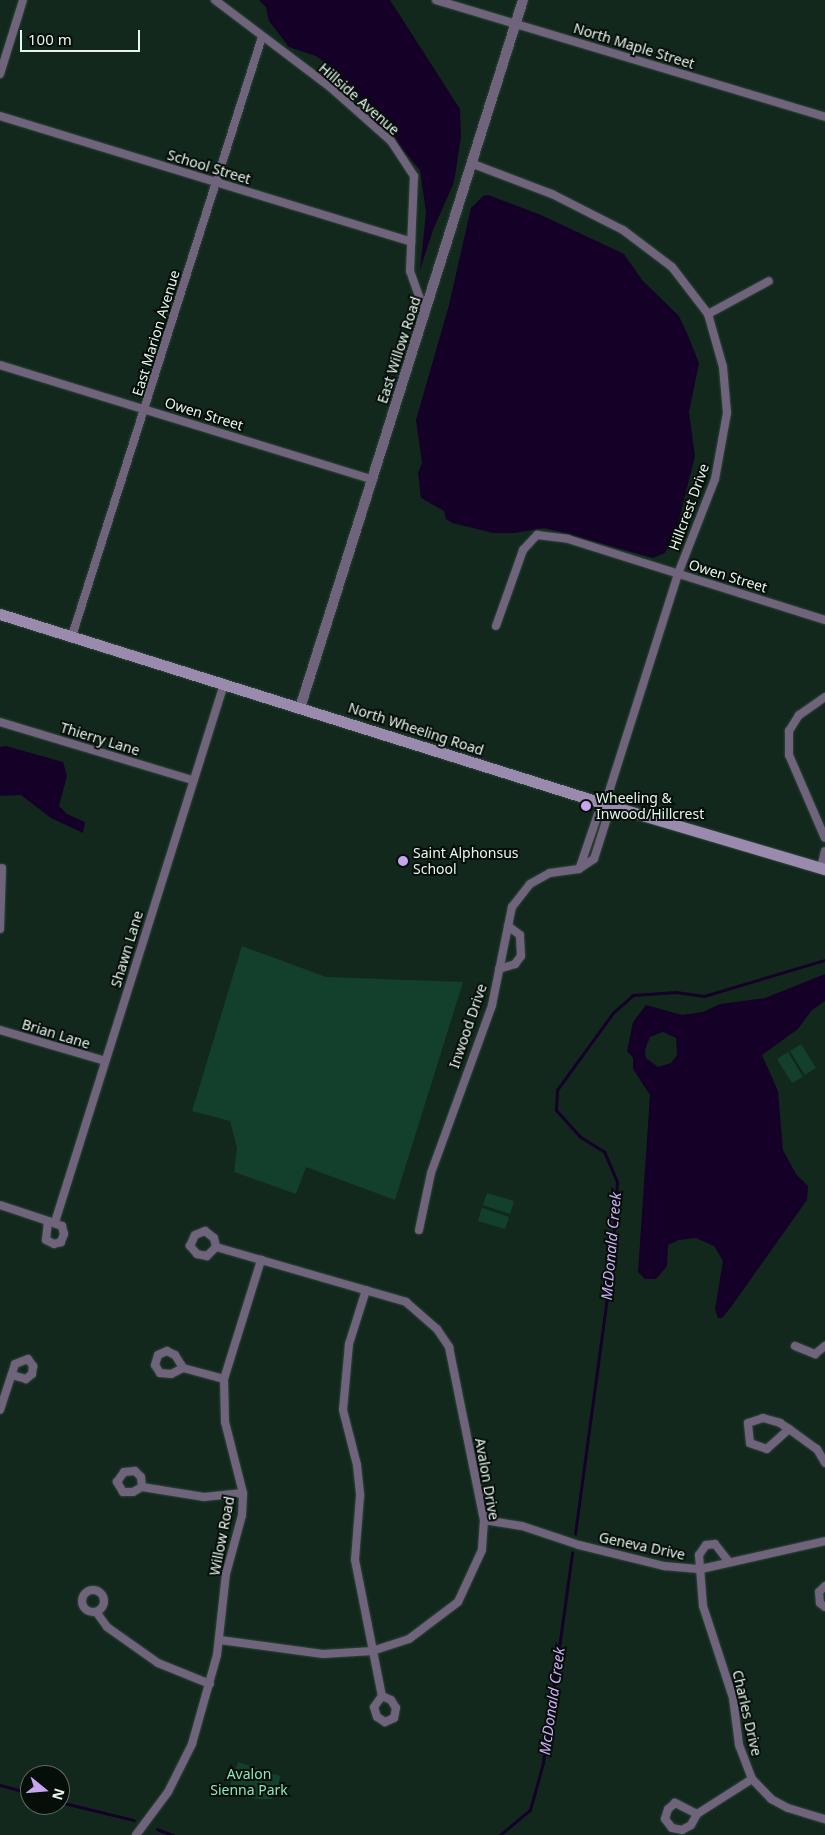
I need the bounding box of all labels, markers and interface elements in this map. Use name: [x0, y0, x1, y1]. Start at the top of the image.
scale bar: [22, 20, 142, 52]
street label: North Maple Street: [571, 20, 697, 72]
text: 100 m: [28, 29, 72, 49]
street label: Hillside Avenue: [315, 60, 403, 138]
street label: School Street: [165, 146, 253, 188]
street label: East Marion Avenue: [129, 268, 183, 398]
street label: East Willow Road: [374, 294, 424, 406]
street label: Owen Street: [163, 394, 245, 434]
street label: Hillcrest Drive: [665, 461, 713, 553]
street label: Owen Street: [687, 556, 769, 596]
street label: North Wheeling Road: [346, 699, 486, 759]
street label: Thierry Lane: [58, 719, 142, 759]
place label: Wheeling & Inwood/Hillcrest: [596, 790, 704, 822]
marker: Wheeling & Inwood/Hillcrest: [580, 800, 592, 812]
place label: Saint Alphonsus School: [413, 845, 519, 878]
marker: Saint Alphonsus School: [397, 855, 409, 867]
street label: Shawn Lane: [107, 909, 147, 989]
street label: Inwood Drive: [446, 982, 490, 1070]
street label: Brian Lane: [20, 1016, 92, 1052]
water label: McDonald Creek: [597, 1191, 625, 1301]
street label: Avalon Drive: [472, 1437, 502, 1521]
street label: Willow Road: [206, 1495, 238, 1577]
street label: Geneva Drive: [597, 1529, 687, 1563]
water label: McDonald Creek: [536, 1646, 568, 1756]
street label: Charles Drive: [729, 1668, 765, 1758]
north arrow: [20, 1765, 70, 1815]
park label: Avalon Sienna Park: [210, 1766, 288, 1798]
text: N: [48, 1786, 70, 1802]

